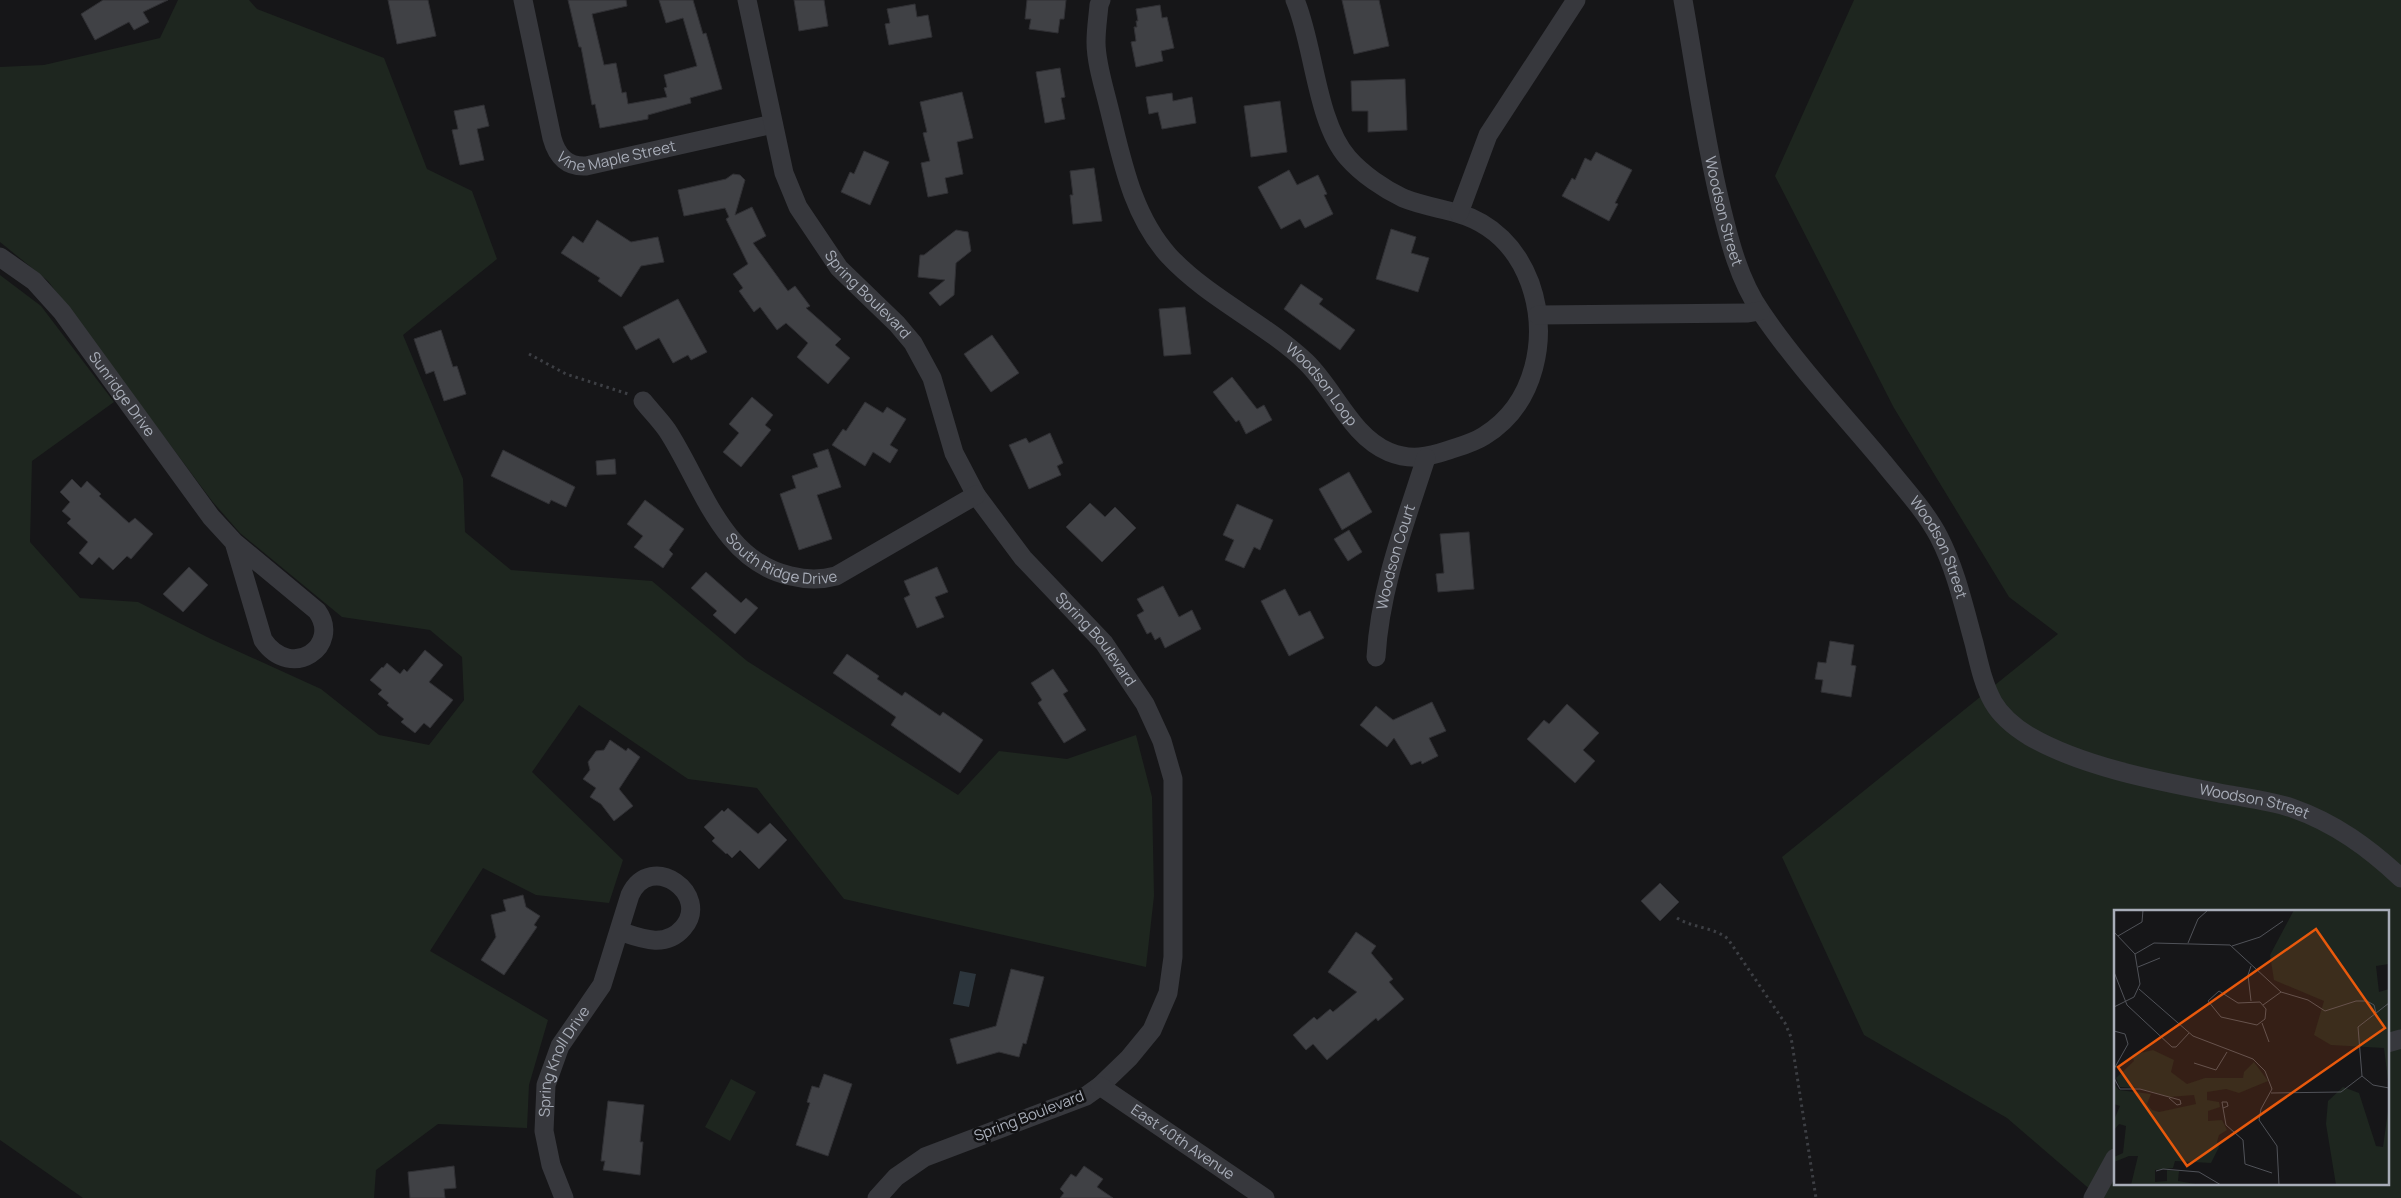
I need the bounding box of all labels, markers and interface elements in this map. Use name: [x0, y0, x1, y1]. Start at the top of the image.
street label: Vine Maple Street: [552, 135, 678, 176]
street label: Woodson Street: [1700, 154, 1748, 269]
street label: Spring Boulevard: [820, 246, 916, 343]
street label: Woodson Loop: [1281, 338, 1363, 430]
street label: Sunridge Drive: [84, 347, 160, 441]
street label: Woodson Street: [1905, 491, 1972, 601]
street label: Woodson Court: [1371, 502, 1420, 612]
street label: South Ridge Drive: [721, 528, 839, 589]
street label: Spring Boulevard: [1051, 587, 1141, 690]
street label: Woodson Street: [2197, 778, 2313, 824]
inset map: [2114, 910, 2388, 1186]
street label: Spring Knoll Drive: [534, 1002, 595, 1117]
street label: Spring Boulevard: [971, 1085, 1087, 1146]
street label: East 40th Avenue: [1127, 1099, 1239, 1185]

